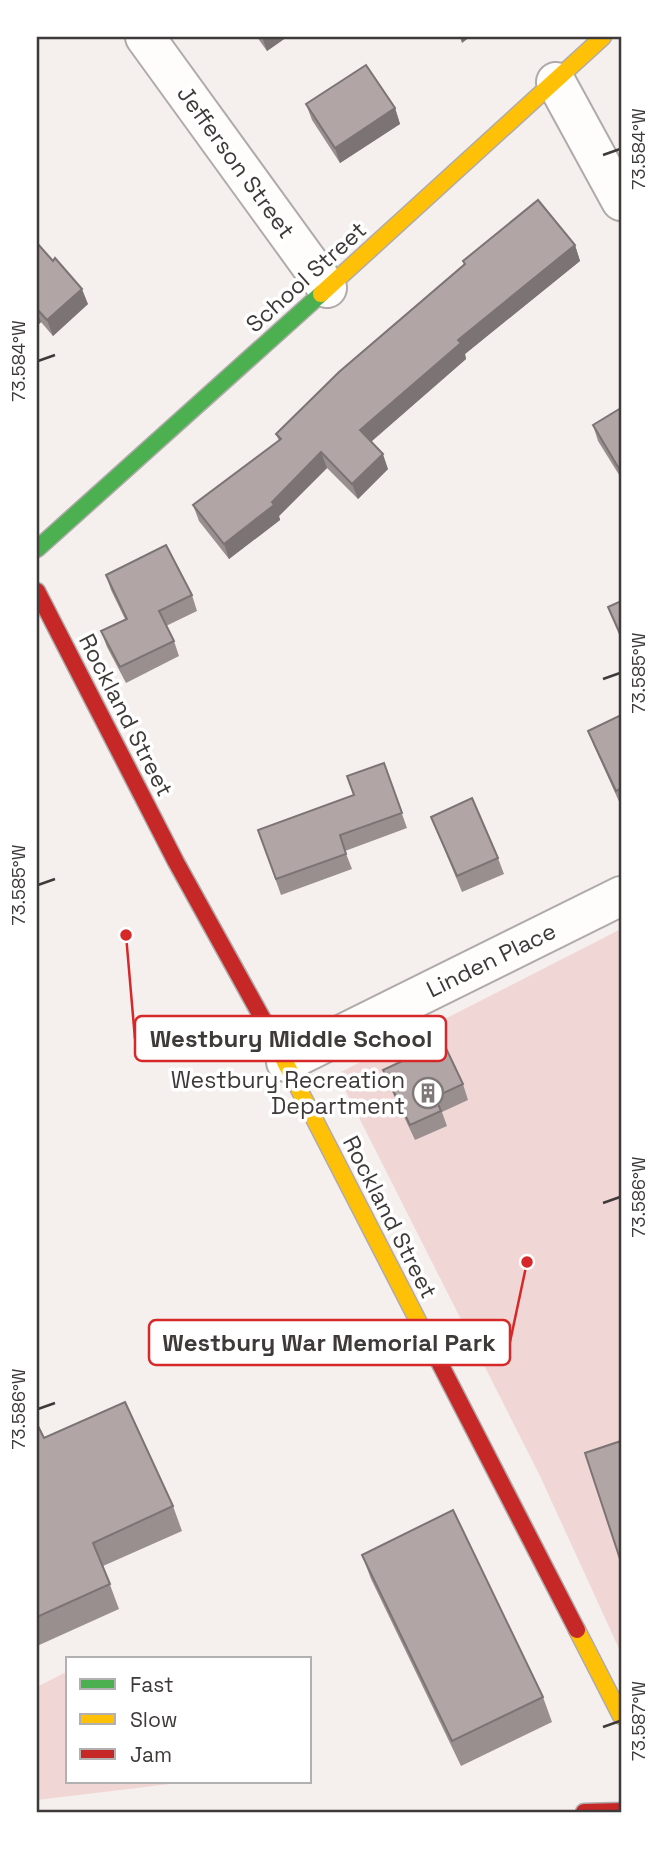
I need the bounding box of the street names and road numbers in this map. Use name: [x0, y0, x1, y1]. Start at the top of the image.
street label: Jefferson Street: [170, 80, 302, 244]
street label: School Street: [239, 215, 373, 339]
street label: Rockland Street: [72, 629, 180, 801]
street label: Linden Place: [421, 916, 561, 1004]
street label: Rockland Street: [336, 1131, 444, 1303]

